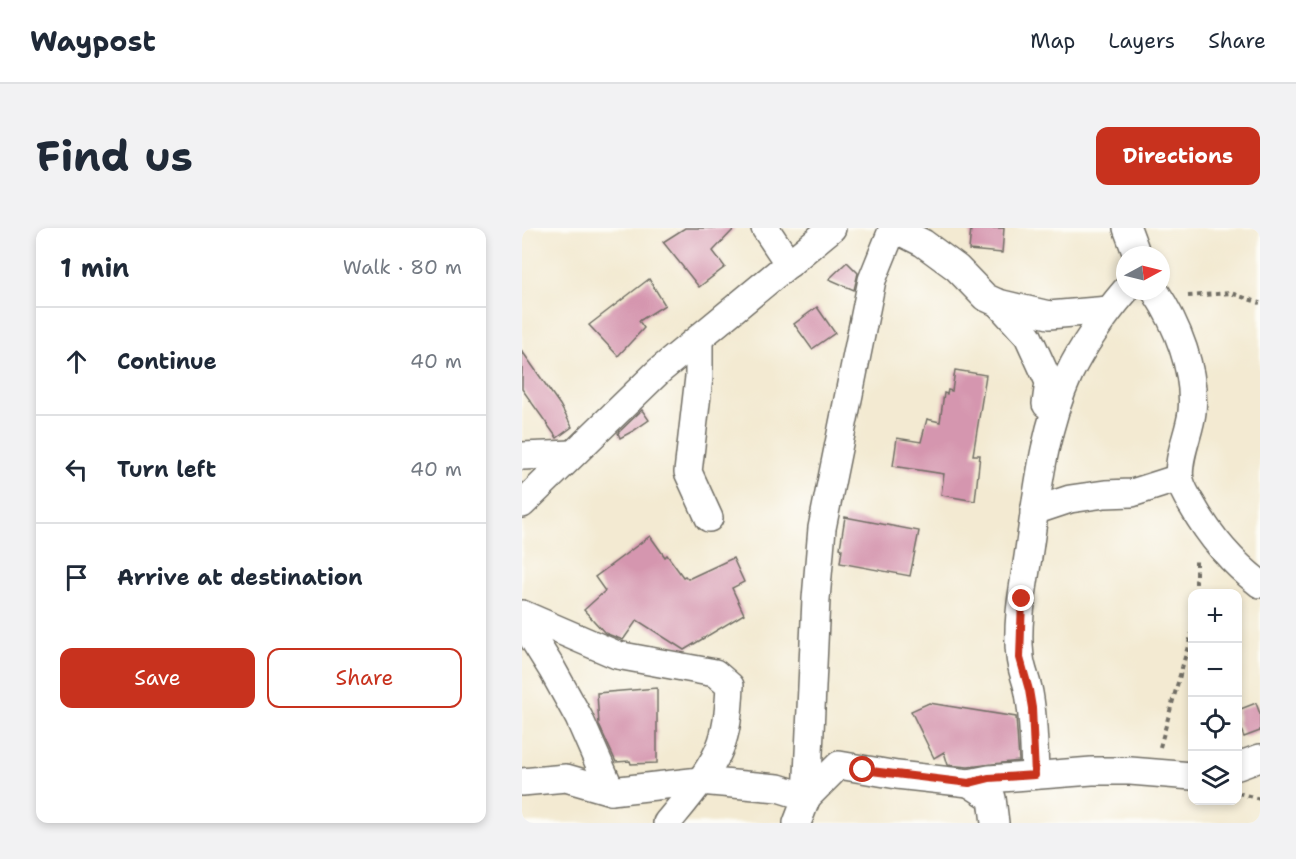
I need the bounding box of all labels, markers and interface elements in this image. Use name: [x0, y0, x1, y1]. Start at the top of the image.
text: Waypost: [30, 22, 156, 60]
text: Map: [1030, 27, 1075, 55]
text: Layers: [1108, 27, 1175, 55]
text: Share: [1208, 27, 1266, 55]
button: Directions: [1096, 127, 1260, 185]
text: Find us: [36, 128, 193, 184]
north arrow: [1116, 246, 1170, 300]
text: 1 min: [60, 250, 129, 285]
text: Walk · 80 m: [343, 254, 462, 280]
icon: ahead: [60, 345, 93, 378]
text: Continue: [117, 347, 217, 376]
text: 40 m: [410, 348, 462, 374]
icon: left: [60, 453, 93, 486]
text: Turn left: [117, 455, 216, 484]
text: 40 m: [410, 456, 462, 482]
icon: arrive: [60, 561, 93, 594]
text: Arrive at destination: [117, 563, 363, 592]
route end: [1008, 585, 1034, 611]
map controls: [1188, 589, 1242, 805]
button: +: [1188, 589, 1242, 643]
button: −: [1188, 643, 1242, 697]
button: Save: [60, 648, 255, 708]
button: Share: [267, 648, 462, 708]
button: locate: [1188, 697, 1242, 751]
button: layers: [1188, 751, 1242, 805]
route start: [849, 756, 875, 782]

